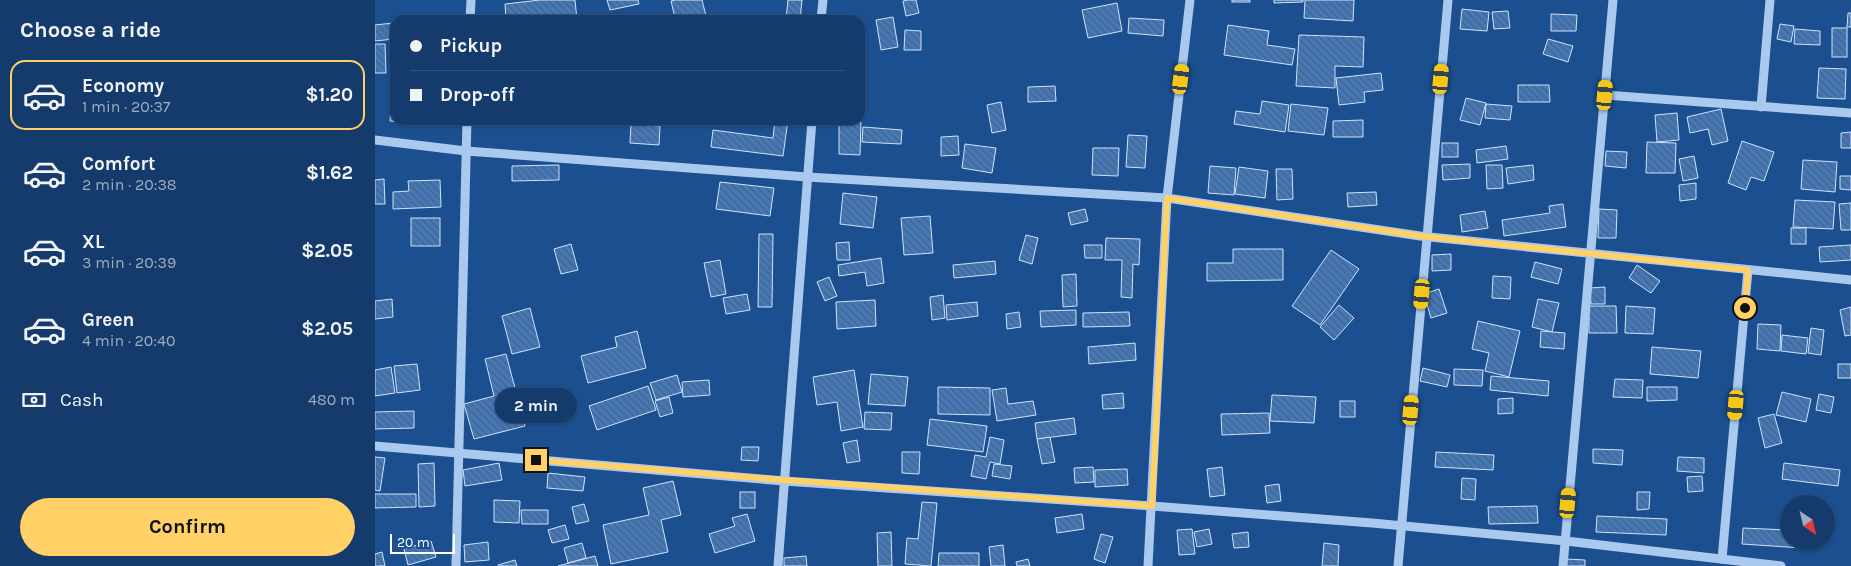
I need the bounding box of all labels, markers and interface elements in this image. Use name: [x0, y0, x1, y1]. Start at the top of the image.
text: Choose a ride: [20, 17, 161, 43]
text: Pickup: [440, 35, 502, 57]
car: [1171, 63, 1190, 95]
car: [1432, 63, 1449, 95]
icon: car: [22, 73, 67, 118]
text: Economy: [82, 75, 164, 97]
car: [1596, 79, 1613, 111]
text: $1.20: [306, 84, 353, 106]
text: Drop-off: [440, 84, 515, 106]
text: 1 min · 20:37: [82, 97, 170, 116]
icon: car: [22, 151, 67, 196]
text: Comfort: [82, 153, 156, 175]
text: $1.62: [306, 162, 353, 184]
text: 2 min · 20:38: [82, 175, 177, 194]
icon: car: [22, 229, 67, 274]
text: XL: [82, 231, 104, 253]
text: $2.05: [301, 240, 353, 262]
text: 3 min · 20:39: [82, 253, 176, 272]
car: [1413, 278, 1430, 310]
route start: [1734, 297, 1756, 319]
icon: car: [22, 307, 67, 352]
text: Green: [82, 309, 134, 331]
text: $2.05: [301, 318, 353, 340]
text: 4 min · 20:40: [82, 331, 175, 350]
icon: cash: [20, 386, 48, 414]
callout: 2 min: [495, 388, 577, 422]
text: Cash: [60, 389, 104, 411]
car: [1727, 389, 1744, 421]
text: 480 m: [308, 390, 355, 409]
car: [1402, 394, 1419, 426]
text: 2 min: [514, 396, 558, 415]
route end: [525, 449, 547, 471]
car: [1559, 487, 1576, 519]
north arrow: [1780, 495, 1835, 550]
map controls: [1780, 495, 1835, 550]
button: Confirm: [20, 498, 355, 556]
scale bar: [390, 531, 455, 554]
text: 20 m: [397, 534, 430, 551]

